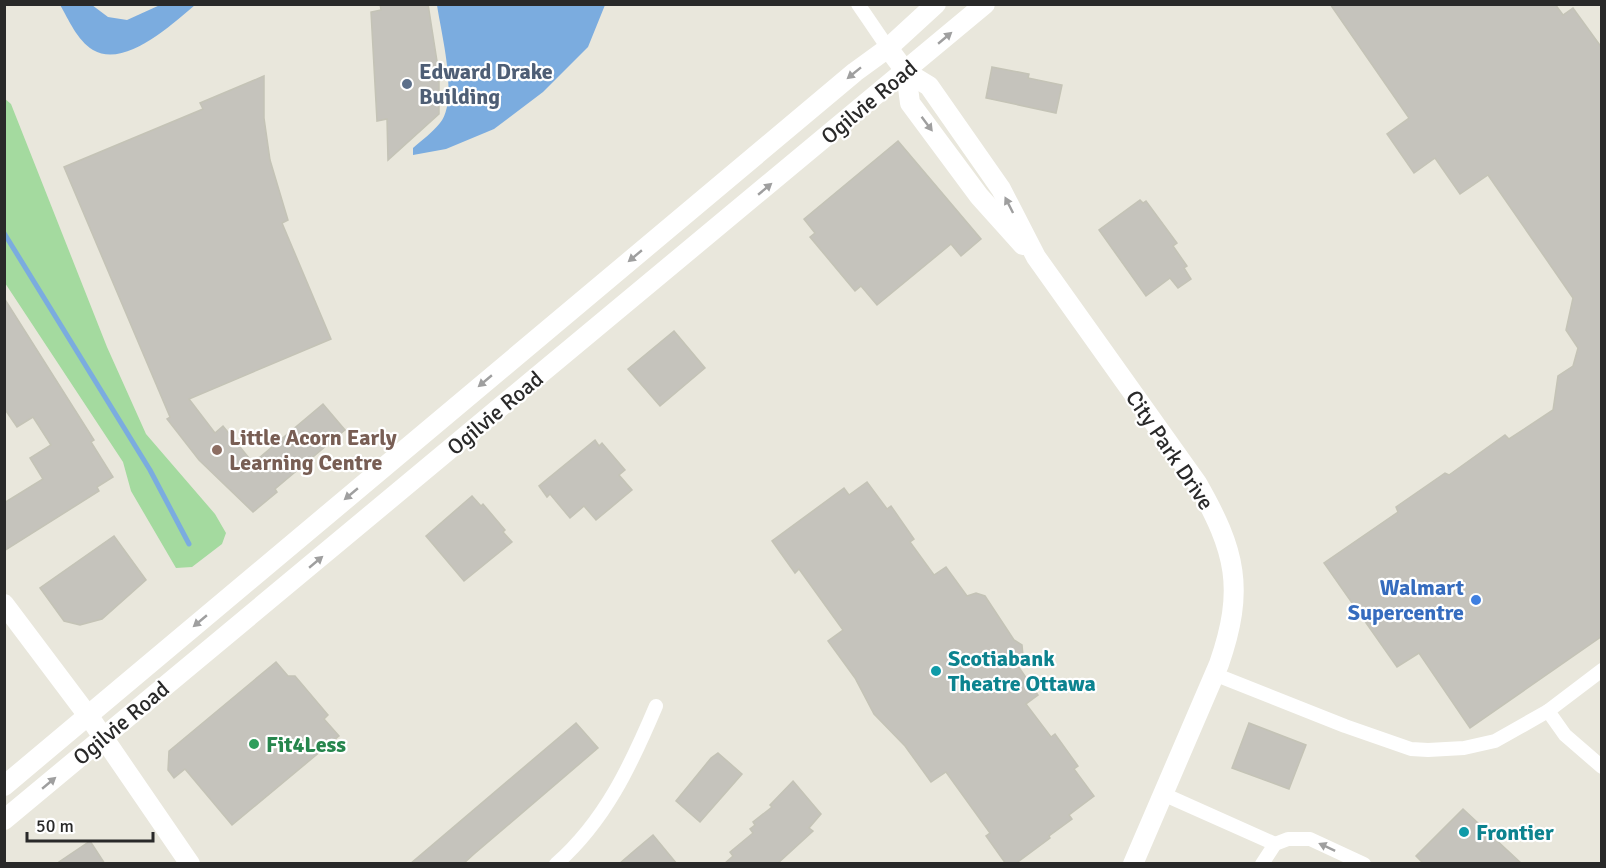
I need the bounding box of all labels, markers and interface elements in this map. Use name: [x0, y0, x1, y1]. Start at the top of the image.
one-way arrow: [937, 32, 952, 45]
street label: Ogilvie Road: [816, 54, 922, 150]
place label: Edward Drake Building: [419, 58, 553, 110]
one-way arrow: [847, 67, 862, 79]
marker: Edward Drake Building: [400, 77, 414, 91]
one-way arrow: [920, 117, 932, 132]
one-way arrow: [757, 182, 773, 195]
one-way arrow: [1005, 197, 1014, 214]
one-way arrow: [627, 250, 642, 262]
street label: Ogilvie Road: [442, 365, 548, 461]
one-way arrow: [478, 374, 493, 387]
street label: City Park Drive: [1120, 385, 1220, 515]
place label: Little Acorn Early Learning Centre: [229, 424, 397, 476]
marker: Little Acorn Early Learning Centre: [210, 443, 224, 457]
one-way arrow: [344, 487, 359, 500]
one-way arrow: [308, 556, 323, 569]
place label: Walmart Supercentre: [1348, 574, 1464, 626]
marker: Walmart Supercentre: [1469, 593, 1483, 607]
one-way arrow: [193, 614, 208, 627]
place label: Scotiabank Theatre Ottawa: [948, 645, 1096, 697]
marker: Scotiabank Theatre Ottawa: [929, 664, 943, 678]
street label: Ogilvie Road: [68, 675, 174, 771]
place label: Fit4Less: [266, 731, 346, 758]
marker: Fit4Less: [247, 737, 261, 751]
one-way arrow: [41, 776, 57, 789]
scale bar: [27, 805, 153, 843]
text: 50 m: [36, 815, 74, 837]
place label: Frontier: [1476, 819, 1554, 846]
marker: Frontier: [1457, 825, 1471, 839]
one-way arrow: [1318, 842, 1335, 851]

